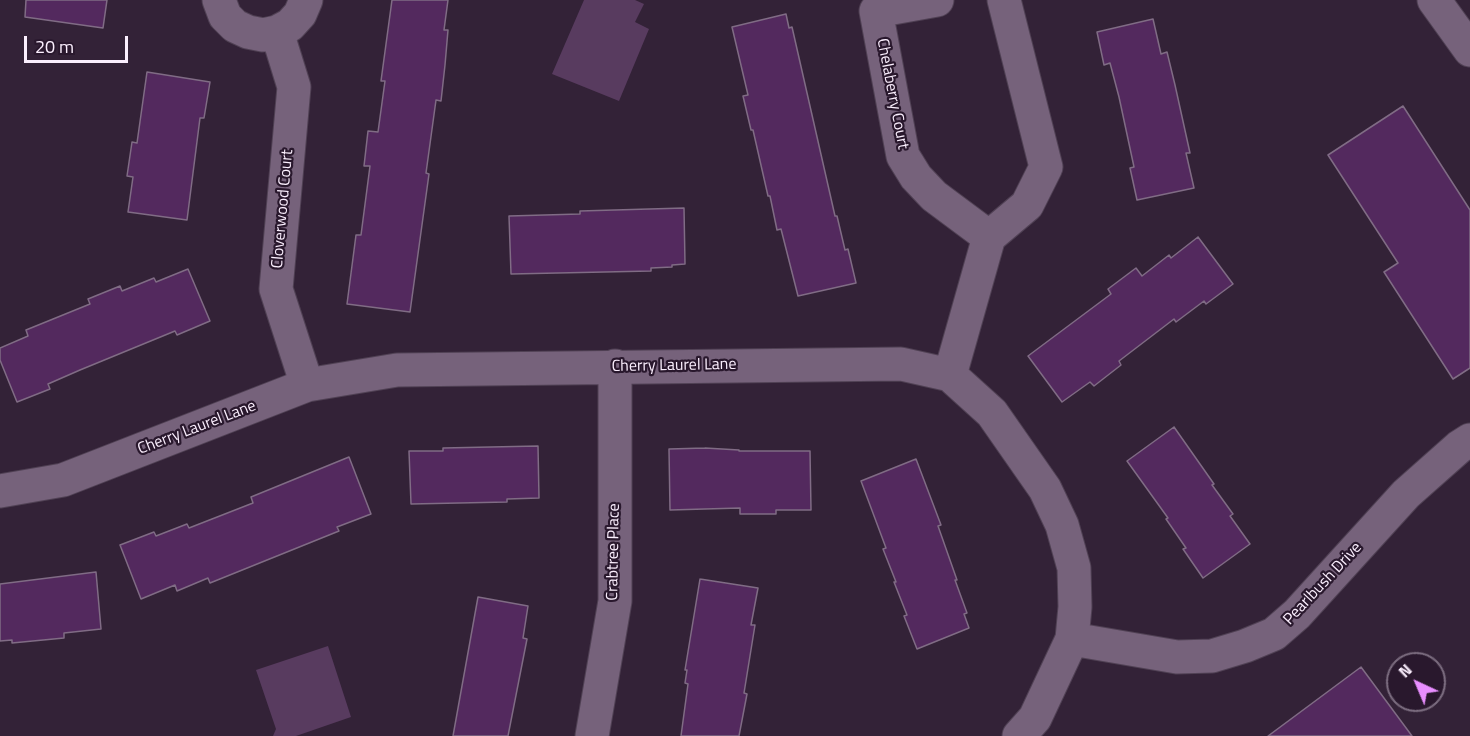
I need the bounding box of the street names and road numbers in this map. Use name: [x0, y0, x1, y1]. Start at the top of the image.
street label: Chelaberry Court: [872, 37, 912, 151]
street label: Cloverwood Court: [268, 149, 298, 269]
street label: Cherry Laurel Lane: [611, 355, 737, 377]
street label: Cherry Laurel Lane: [135, 397, 259, 459]
street label: Crabtree Place: [604, 503, 624, 601]
street label: Pearlbush Drive: [1280, 539, 1366, 629]

